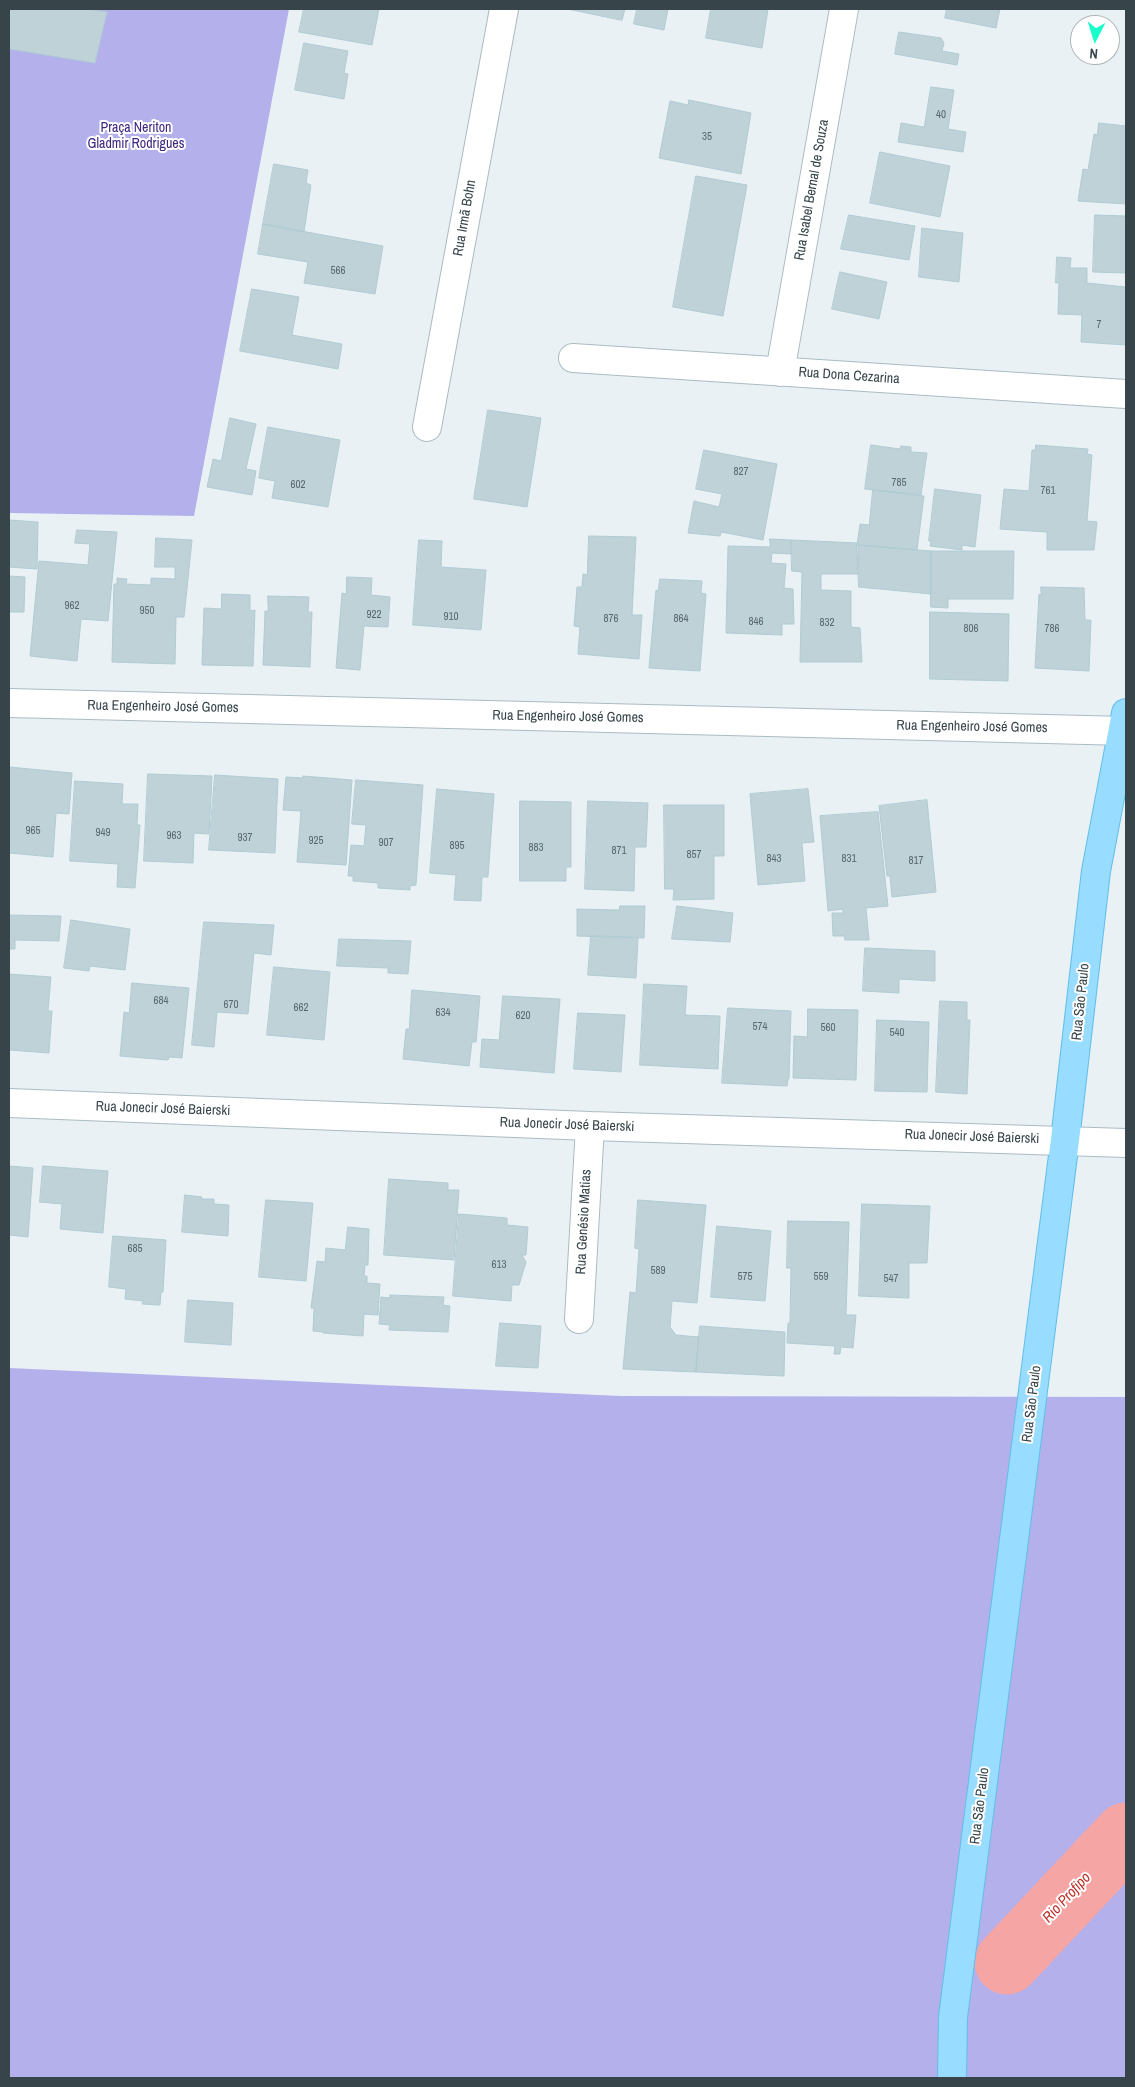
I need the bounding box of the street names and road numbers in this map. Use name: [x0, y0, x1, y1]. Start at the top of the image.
street label: Rua Isabel Bernal de Souza: [791, 118, 833, 262]
street label: Rua Irmã Bohn: [450, 179, 480, 257]
street label: Rua Dona Cezarina: [798, 364, 900, 388]
street label: Rua Engenheiro José Gomes: [87, 697, 239, 717]
street label: Rua Engenheiro José Gomes: [492, 707, 644, 727]
street label: Rua Engenheiro José Gomes: [896, 717, 1048, 737]
street label: Rua São Paulo: [1069, 963, 1093, 1041]
street label: Rua Jonecir José Baierski: [95, 1098, 231, 1120]
street label: Rua Jonecir José Baierski: [499, 1114, 635, 1136]
street label: Rua Jonecir José Baierski: [904, 1126, 1040, 1148]
street label: Rua Genésio Matias: [573, 1169, 595, 1275]
street label: Rua São Paulo: [1019, 1365, 1045, 1443]
street label: Rua São Paulo: [967, 1767, 993, 1845]

